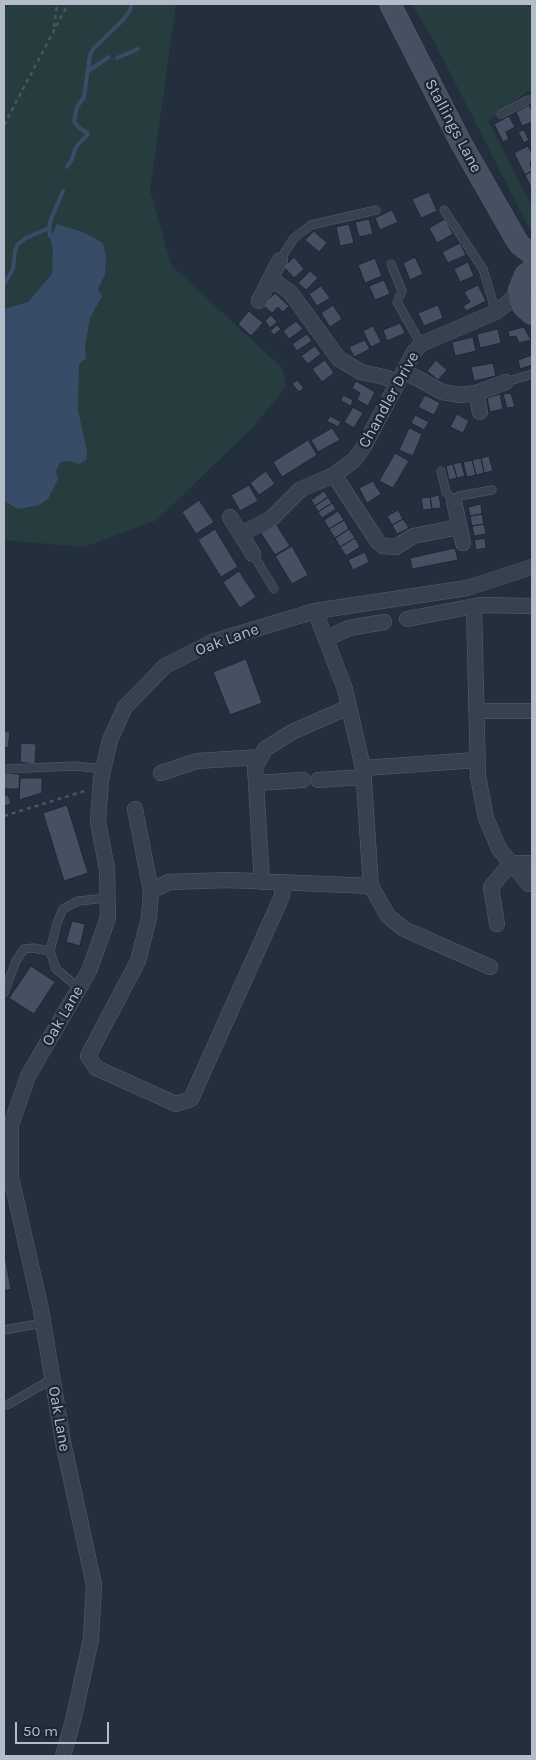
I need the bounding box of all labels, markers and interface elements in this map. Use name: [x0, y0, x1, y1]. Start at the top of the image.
street label: Stallings Lane: [420, 76, 486, 176]
street label: Chandler Drive: [355, 349, 423, 451]
street label: Oak Lane: [193, 620, 261, 660]
street label: Oak Lane: [38, 983, 88, 1049]
street label: Oak Lane: [44, 1385, 74, 1453]
scale bar: [18, 1712, 111, 1744]
text: 50 m: [23, 1722, 58, 1740]

